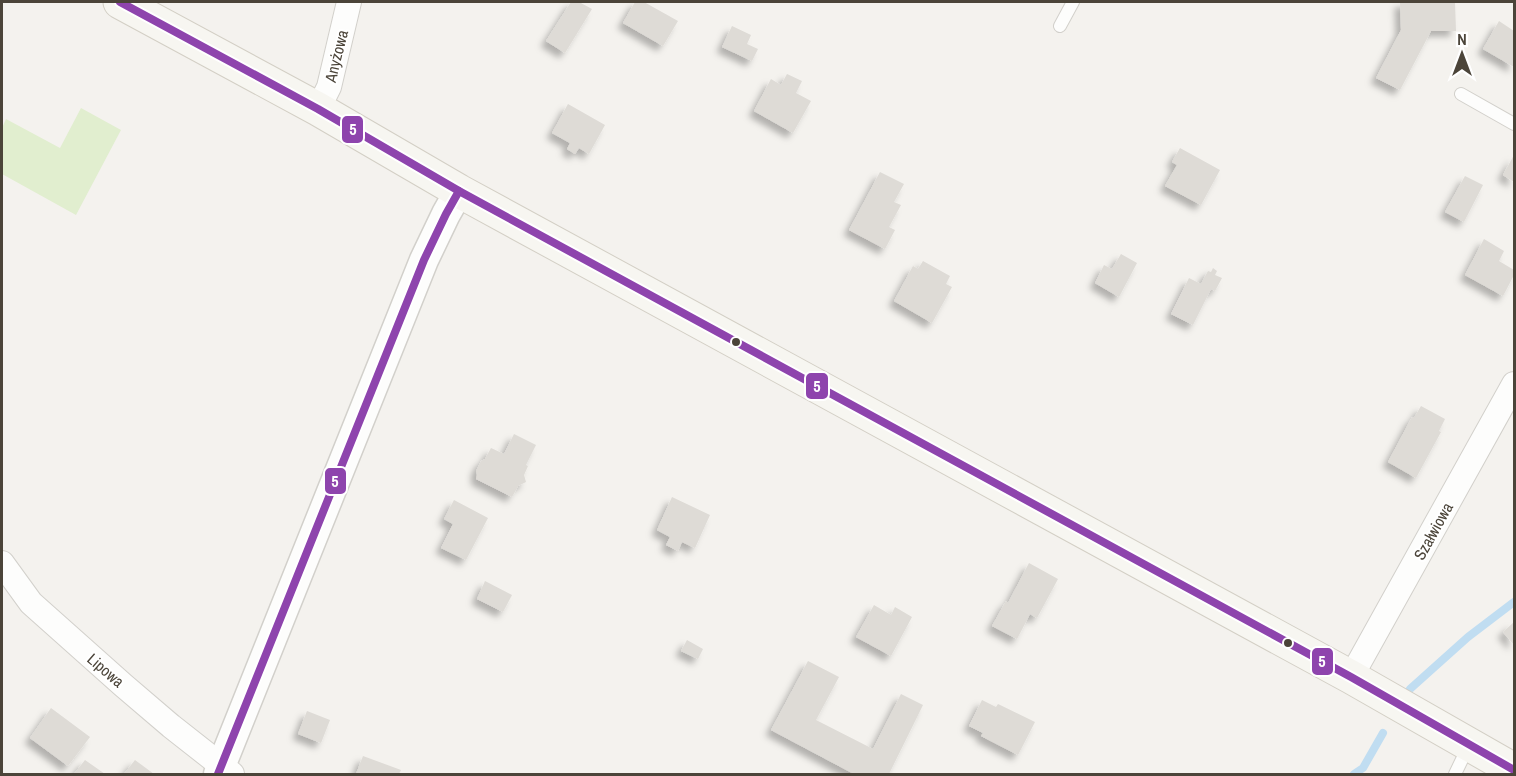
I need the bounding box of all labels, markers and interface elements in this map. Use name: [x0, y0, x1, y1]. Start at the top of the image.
north arrow: [1432, 24, 1492, 84]
street label: Anyżowa: [319, 27, 353, 85]
text: N: [1457, 28, 1467, 50]
line badge: 5: [341, 115, 364, 144]
text: 5: [349, 118, 357, 140]
unlabelled marker: [730, 336, 742, 348]
line badge: 5: [805, 372, 829, 400]
text: 5: [813, 375, 821, 397]
line badge: 5: [324, 467, 347, 495]
text: 5: [331, 470, 339, 492]
street label: Szałwiowa: [1408, 498, 1458, 564]
unlabelled marker: [1282, 637, 1294, 649]
line badge: 5: [1311, 647, 1334, 676]
street label: Lipowa: [83, 648, 130, 693]
text: 5: [1318, 650, 1326, 672]

